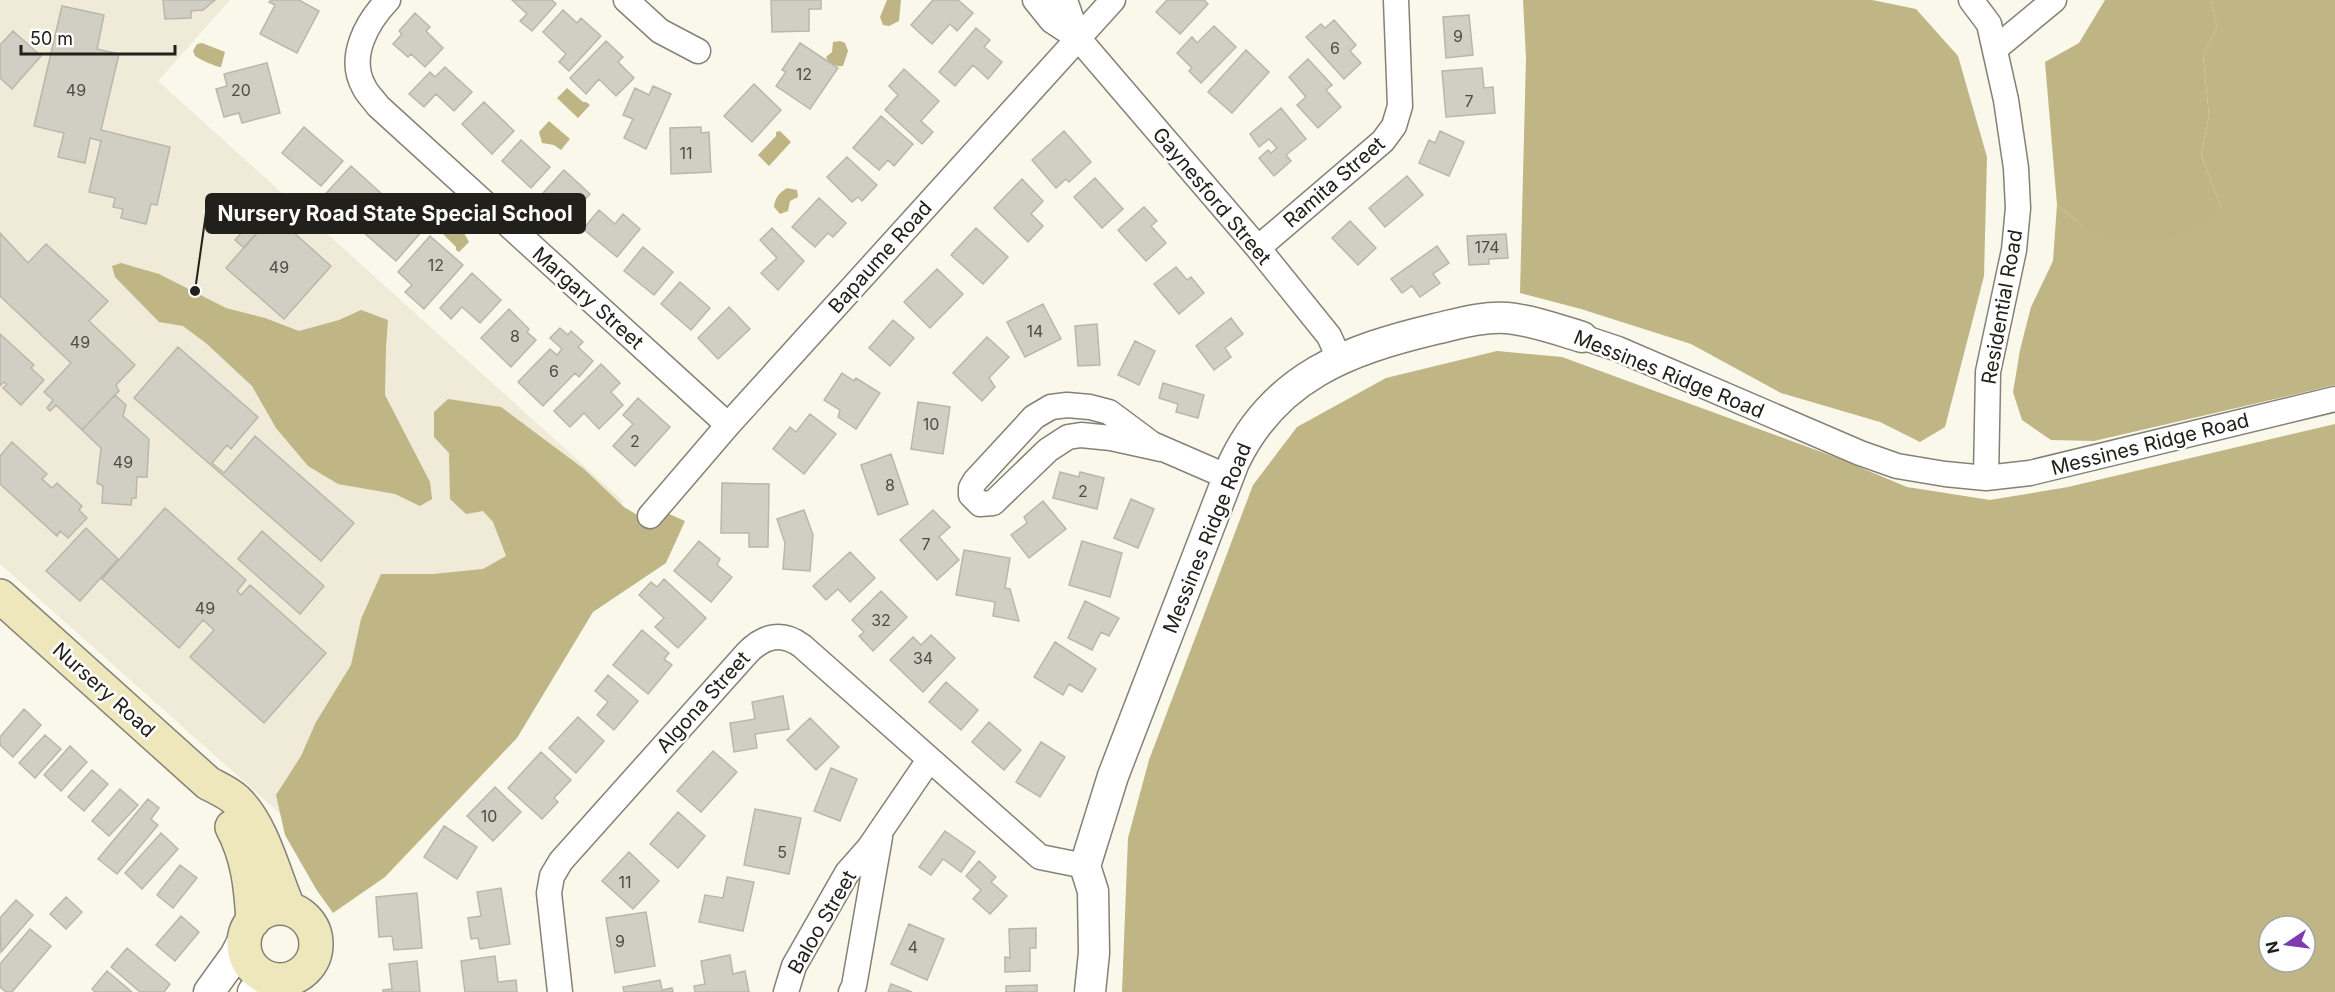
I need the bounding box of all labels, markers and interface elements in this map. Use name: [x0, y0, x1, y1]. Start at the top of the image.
scale bar: [21, 18, 176, 56]
house number: 9: [1453, 26, 1463, 46]
text: 50 m: [30, 28, 73, 49]
house number: 6: [1330, 38, 1340, 58]
house number: 12: [796, 64, 812, 84]
house number: 49: [66, 80, 86, 100]
house number: 20: [231, 80, 251, 100]
house number: 7: [1464, 91, 1474, 111]
street label: Gaynesford Street: [1148, 123, 1277, 270]
street label: Ramita Street: [1278, 131, 1390, 232]
house number: 11: [679, 143, 693, 163]
callout: Nursery Road State Special School: [206, 194, 585, 233]
street label: Bapaume Road: [823, 196, 937, 318]
text: Nursery Road State Special School: [217, 201, 573, 226]
street label: Residential Road: [1977, 228, 2027, 386]
house number: 174: [1475, 237, 1499, 257]
street label: Margary Street: [528, 242, 649, 354]
house number: 12: [428, 255, 444, 275]
house number: 49: [269, 257, 289, 277]
house number: 14: [1027, 321, 1043, 341]
street label: Messines Ridge Road: [1570, 325, 1768, 423]
house number: 8: [510, 326, 520, 346]
house number: 49: [70, 332, 90, 352]
house number: 6: [549, 361, 559, 381]
street label: Messines Ridge Road: [2049, 408, 2251, 480]
house number: 10: [923, 414, 939, 434]
house number: 2: [630, 431, 640, 451]
street label: Messines Ridge Road: [1158, 439, 1256, 637]
house number: 49: [113, 452, 133, 472]
house number: 8: [885, 475, 895, 495]
house number: 2: [1078, 481, 1088, 501]
house number: 7: [921, 534, 931, 554]
house number: 49: [195, 598, 215, 618]
house number: 32: [871, 610, 891, 630]
street label: Nursery Road: [48, 638, 160, 742]
street label: Algona Street: [651, 646, 755, 758]
house number: 34: [913, 648, 933, 668]
house number: 10: [481, 806, 497, 826]
house number: 5: [777, 842, 787, 862]
street label: Baloo Street: [783, 866, 861, 978]
house number: 11: [618, 872, 632, 892]
north arrow: [2257, 914, 2317, 974]
house number: 9: [615, 931, 625, 951]
house number: 4: [908, 937, 918, 957]
text: N: [2261, 939, 2284, 956]

